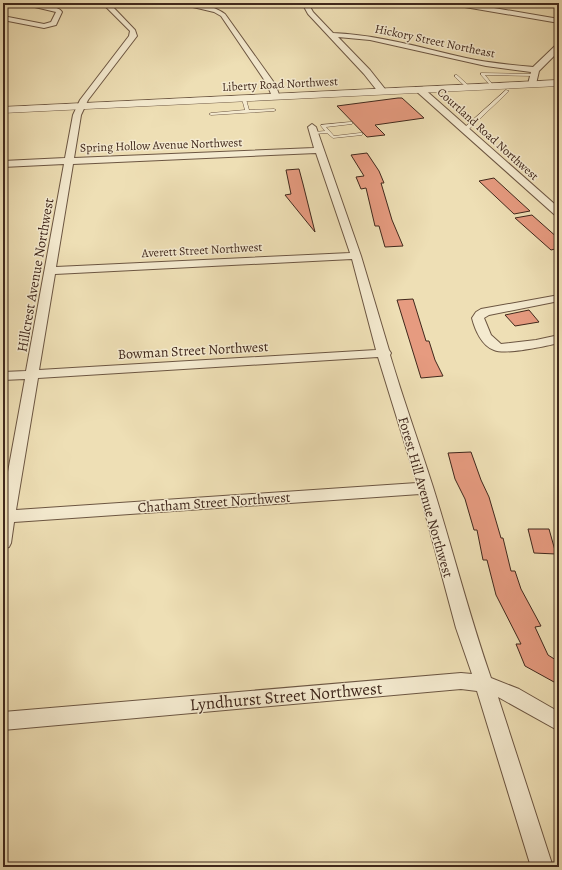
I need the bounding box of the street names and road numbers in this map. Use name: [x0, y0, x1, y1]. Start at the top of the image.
street label: Hickory Street Northeast: [373, 20, 497, 62]
street label: Liberty Road Northwest: [222, 73, 338, 95]
street label: Courtland Road Northwest: [434, 84, 542, 184]
street label: Spring Hollow Avenue Northwest: [79, 134, 243, 156]
street label: Hillcrest Avenue Northwest: [13, 196, 58, 354]
street label: Averett Street Northwest: [140, 239, 263, 261]
street label: Bowman Street Northwest: [117, 337, 269, 364]
street label: Forest Hill Avenue Northwest: [393, 414, 458, 580]
street label: Chatham Street Northwest: [137, 488, 291, 517]
street label: Lyndhurst Street Northwest: [189, 677, 384, 716]

